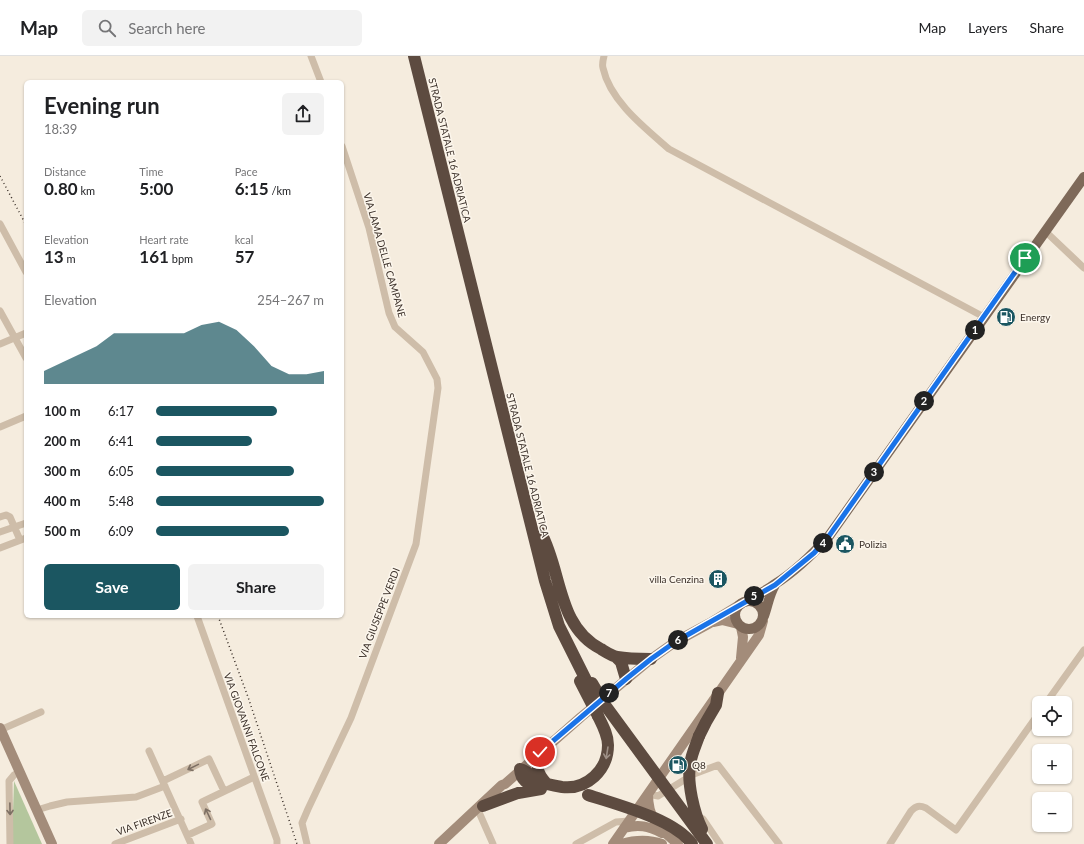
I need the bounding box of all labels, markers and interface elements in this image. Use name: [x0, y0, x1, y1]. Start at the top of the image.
search box: [82, 10, 362, 46]
text: Map: [20, 16, 58, 39]
icon: search: [96, 17, 118, 39]
text: Search here: [128, 19, 206, 37]
text: Map: [918, 19, 946, 36]
text: Layers: [968, 19, 1008, 36]
text: Share: [1030, 19, 1064, 36]
street label: STRADA STATALE 16 ADRIATICA: [426, 77, 474, 224]
text: Evening run: [44, 92, 160, 119]
button: share: [282, 93, 324, 135]
text: 18:39: [44, 121, 77, 137]
text: Distance: [44, 165, 86, 178]
text: Time: [139, 165, 163, 178]
text: Pace: [235, 165, 258, 178]
text: 0.80: [44, 178, 78, 199]
text: 5:00: [139, 178, 173, 199]
text: 6:15: [235, 178, 269, 199]
text: km: [78, 184, 95, 197]
text: /km: [269, 184, 291, 197]
street label: VIA LAMA DELLE CAMPANE: [361, 191, 409, 319]
text: Elevation: [44, 233, 89, 246]
text: Heart rate: [139, 233, 189, 246]
text: kcal: [235, 233, 253, 246]
pin: [1008, 241, 1042, 275]
text: 13: [44, 246, 64, 267]
text: 161: [139, 246, 169, 267]
text: 57: [235, 246, 254, 267]
icon: arrive: [1014, 247, 1036, 269]
text: m: [64, 252, 76, 265]
text: bpm: [169, 252, 193, 265]
text: Elevation: [44, 292, 97, 308]
text: 254–267 m: [257, 292, 324, 308]
fuel station icon: Energy: [995, 306, 1017, 328]
place label: Energy: [1020, 311, 1051, 323]
pin: 1: [965, 320, 985, 340]
text: 1: [972, 323, 978, 336]
pin: 2: [914, 391, 934, 411]
street label: STRADA STATALE 16 ADRIATICA: [504, 392, 552, 539]
text: 2: [921, 394, 927, 407]
text: 100 m: [44, 403, 81, 419]
text: 6:17: [108, 403, 134, 419]
text: 200 m: [44, 433, 81, 449]
text: 6:41: [108, 433, 134, 449]
pin: 3: [864, 462, 884, 482]
text: 300 m: [44, 463, 81, 479]
text: 6:05: [108, 463, 134, 479]
text: 3: [871, 465, 877, 478]
text: 400 m: [44, 493, 81, 509]
text: 5:48: [108, 493, 134, 509]
text: 500 m: [44, 523, 81, 539]
text: 6:09: [108, 523, 134, 539]
pin: 4: [813, 533, 833, 553]
public building icon: Polizia: [834, 533, 856, 555]
text: 4: [820, 536, 826, 549]
place label: Polizia: [859, 538, 887, 550]
button: Save: [44, 564, 180, 610]
button: Share: [188, 564, 324, 610]
street label: VIA GIUSEPPE VERDI: [356, 566, 402, 660]
building icon: villa Cenzina: [707, 568, 729, 590]
place label: villa Cenzina: [649, 573, 704, 585]
pin: 5: [744, 586, 764, 606]
text: 5: [751, 589, 757, 602]
pin: 6: [668, 630, 688, 650]
text: 6: [675, 633, 681, 646]
street label: VIA GIOVANNI FALCONE: [222, 671, 272, 783]
pin: 7: [599, 683, 619, 703]
text: 7: [606, 686, 612, 699]
map controls: [1032, 696, 1072, 832]
button: locate: [1032, 696, 1072, 736]
pin: [523, 735, 557, 769]
icon: check: [529, 741, 551, 763]
button: +: [1032, 744, 1072, 784]
one-way arrow: [603, 746, 611, 759]
fuel station icon: Q8: [667, 754, 689, 776]
place label: Q8: [692, 759, 706, 771]
one-way arrow: [187, 763, 199, 771]
button: −: [1032, 792, 1072, 832]
one-way arrow: [6, 802, 14, 815]
street label: VIA FIRENZE: [114, 806, 174, 838]
one-way arrow: [204, 809, 211, 821]

